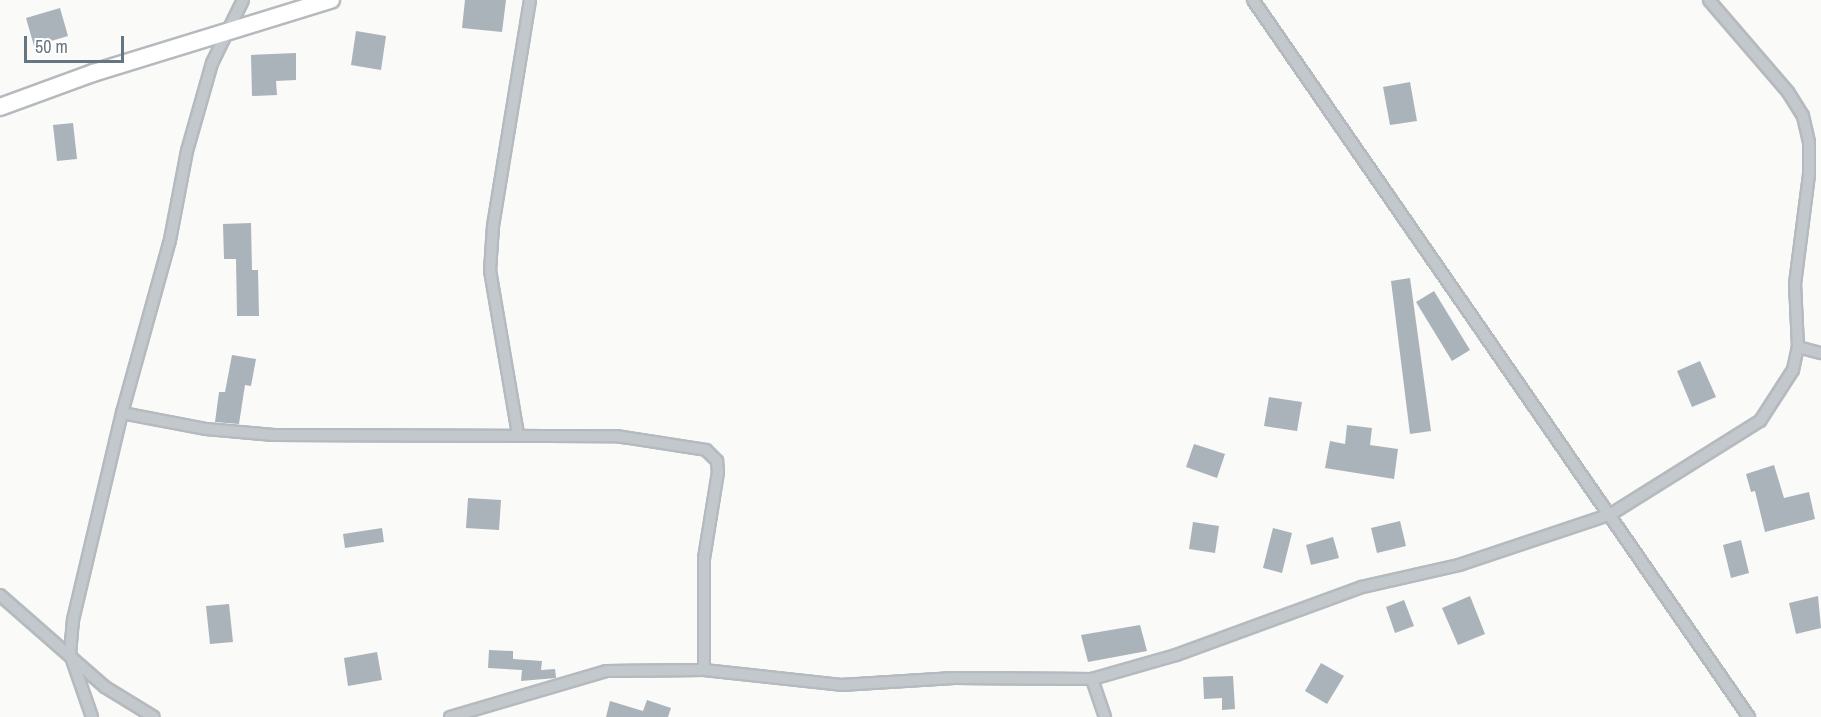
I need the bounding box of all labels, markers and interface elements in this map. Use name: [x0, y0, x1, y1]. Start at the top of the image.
scale bar: [27, 24, 128, 62]
text: 50 m: [35, 34, 68, 59]

